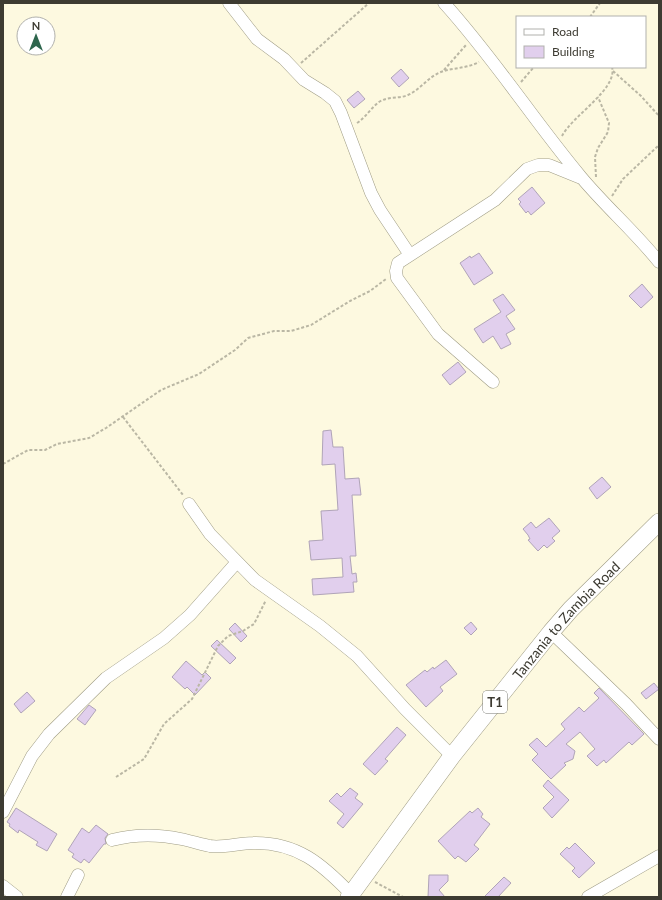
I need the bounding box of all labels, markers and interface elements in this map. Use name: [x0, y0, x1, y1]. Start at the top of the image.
north arrow: [16, 16, 56, 56]
legend: [516, 16, 646, 68]
text: N: [32, 19, 40, 32]
text: Road: [552, 24, 579, 39]
text: Building: [552, 44, 595, 59]
street label: Tanzania to Zambia Road: [508, 558, 623, 682]
road number: T1: [483, 691, 507, 713]

